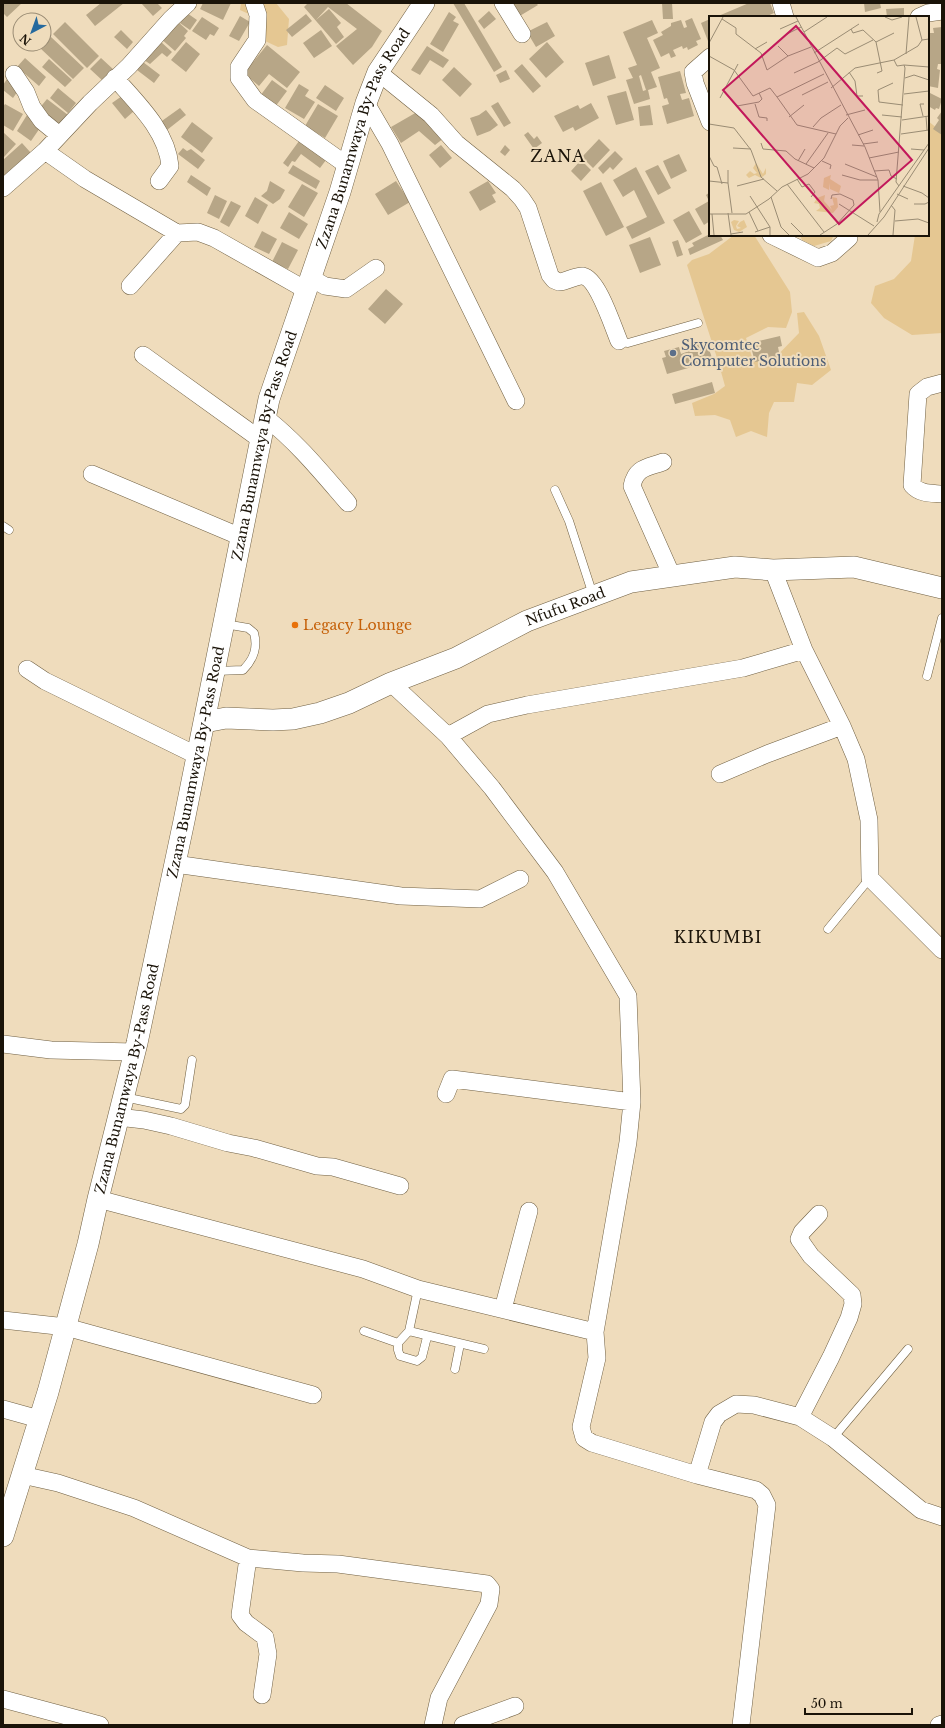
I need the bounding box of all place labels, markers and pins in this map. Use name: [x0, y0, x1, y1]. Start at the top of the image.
place label: Skycomtec Computer Solutions: [681, 336, 826, 370]
marker: Skycomtec Computer Solutions: [668, 348, 678, 358]
place label: Legacy Lounge: [303, 616, 412, 634]
marker: Legacy Lounge: [290, 620, 300, 630]

